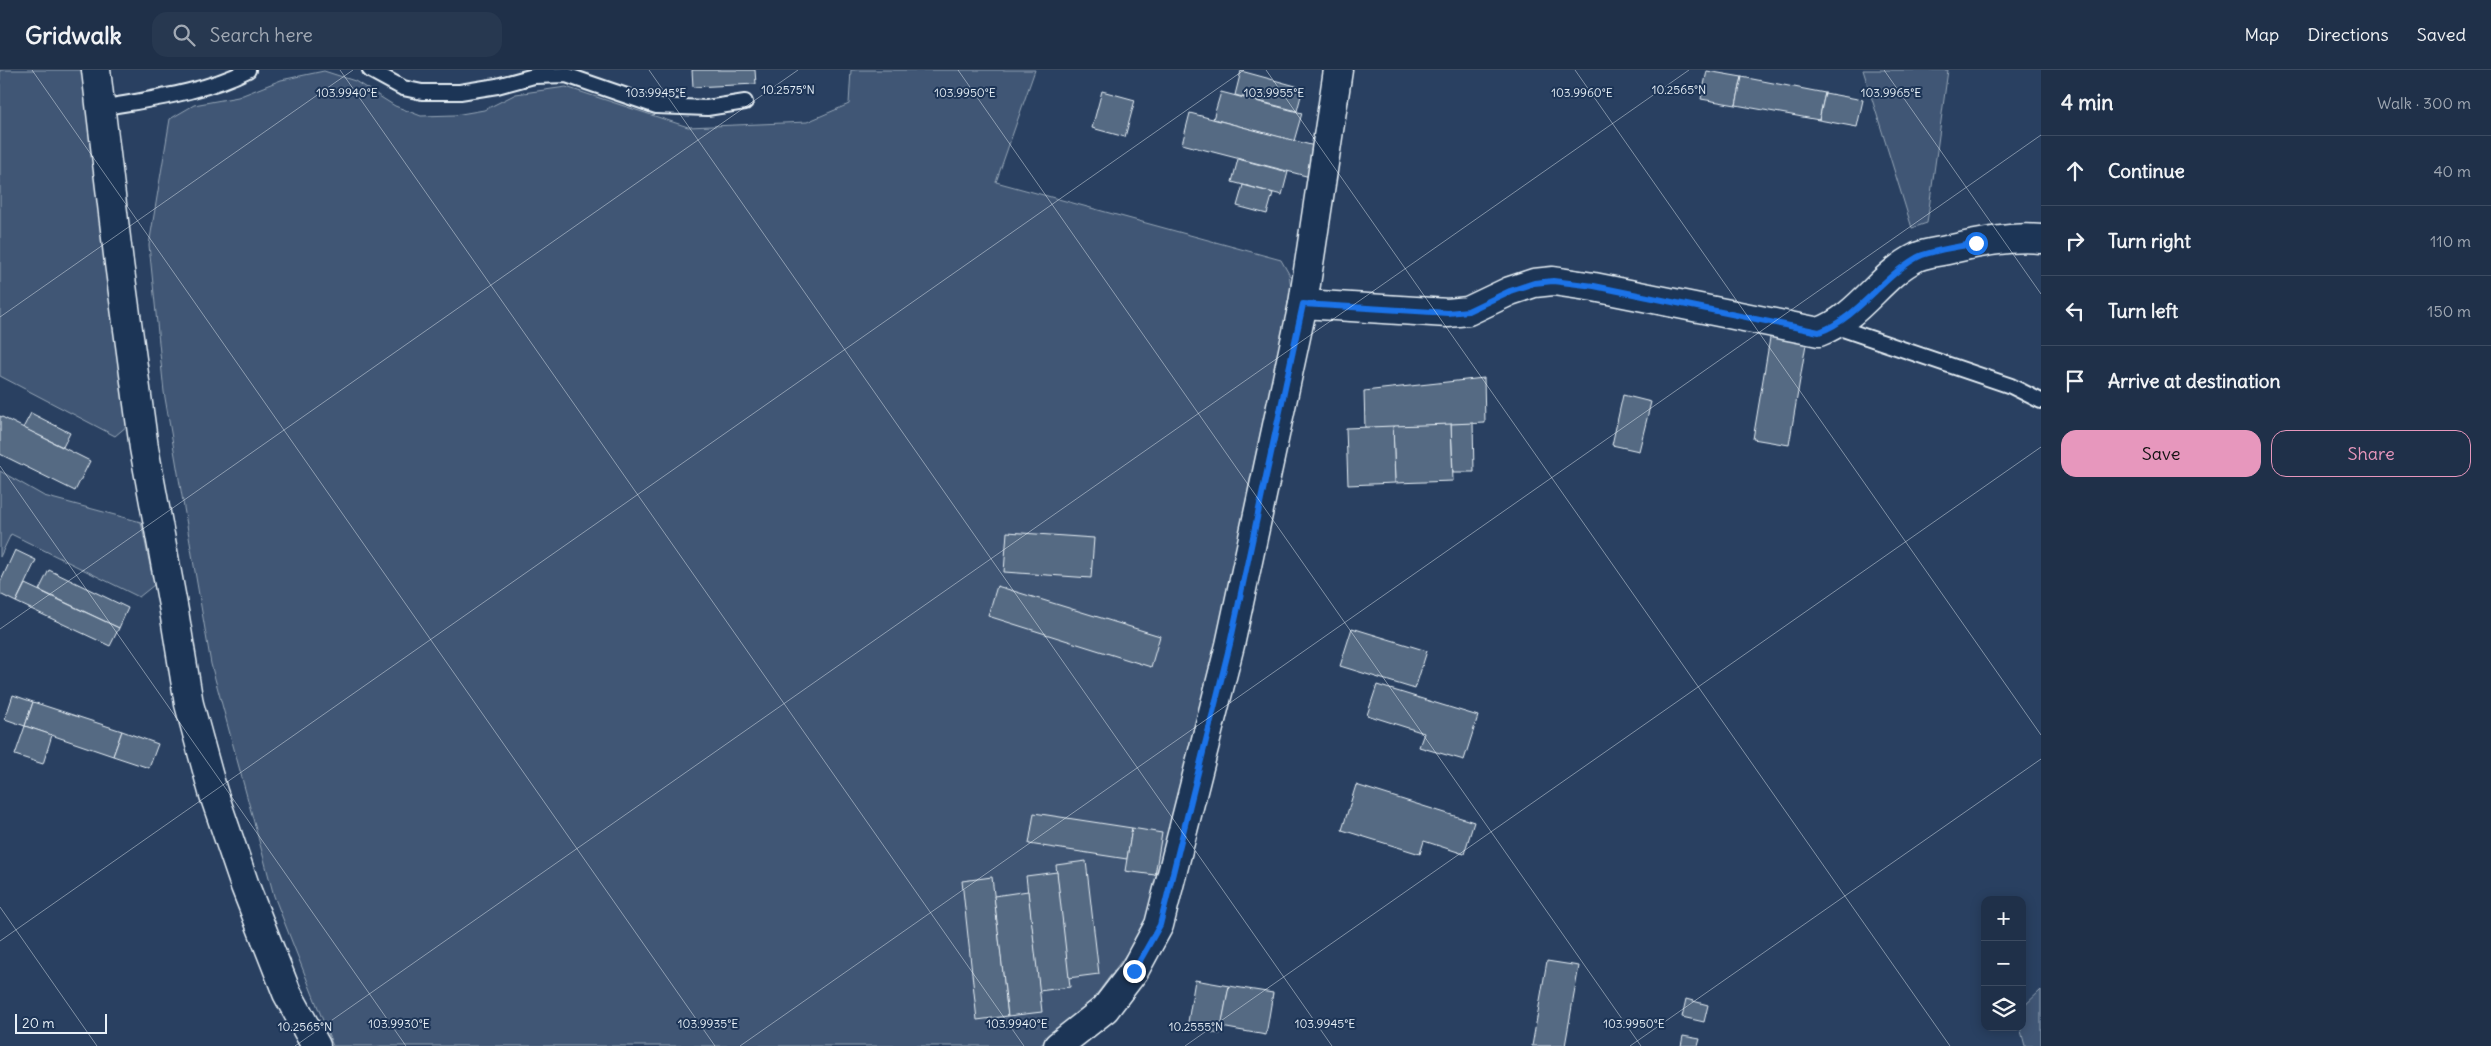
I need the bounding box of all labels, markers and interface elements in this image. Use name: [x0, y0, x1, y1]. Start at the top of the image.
search box: [152, 12, 502, 57]
text: Gridwalk: [25, 20, 122, 50]
icon: search: [170, 21, 198, 49]
text: Search here: [210, 23, 313, 47]
text: Map: [2244, 23, 2279, 46]
text: Directions: [2307, 23, 2389, 46]
text: Saved: [2417, 23, 2466, 46]
text: 10.2575°N: [761, 82, 815, 97]
text: 10.2565°N: [1652, 82, 1706, 97]
text: 103.9940°E: [316, 85, 378, 100]
text: 103.9945°E: [626, 85, 686, 100]
text: 103.9950°E: [934, 85, 996, 100]
text: 103.9955°E: [1244, 85, 1304, 100]
text: 103.9960°E: [1551, 85, 1613, 100]
text: 103.9965°E: [1861, 85, 1921, 100]
text: 4 min: [2061, 89, 2113, 116]
text: Walk · 300 m: [2377, 93, 2471, 113]
icon: ahead: [2061, 157, 2089, 185]
text: Continue: [2108, 159, 2185, 183]
text: 40 m: [2433, 161, 2471, 181]
icon: right: [2061, 227, 2089, 255]
text: Turn right: [2108, 229, 2191, 253]
text: 110 m: [2430, 231, 2471, 251]
route start: [1965, 232, 1988, 255]
icon: left: [2061, 297, 2089, 325]
text: Turn left: [2108, 299, 2178, 323]
text: 150 m: [2427, 301, 2471, 321]
icon: arrive: [2061, 367, 2089, 395]
text: Arrive at destination: [2108, 369, 2281, 393]
button: Save: [2061, 430, 2261, 477]
button: Share: [2271, 430, 2471, 477]
map controls: [1981, 896, 2026, 1031]
button: +: [1981, 896, 2026, 941]
button: −: [1981, 941, 2026, 986]
route end: [1123, 960, 1146, 983]
button: layers: [1981, 986, 2026, 1031]
scale bar: [15, 1011, 108, 1034]
text: 20 m: [22, 1014, 55, 1032]
text: 103.9930°E: [368, 1016, 430, 1031]
text: 103.9935°E: [678, 1016, 738, 1031]
text: 103.9940°E: [986, 1016, 1048, 1031]
text: 103.9945°E: [1295, 1016, 1355, 1031]
text: 103.9950°E: [1603, 1016, 1665, 1031]
text: 10.2565°N: [278, 1019, 332, 1034]
text: 10.2555°N: [1169, 1019, 1223, 1034]

